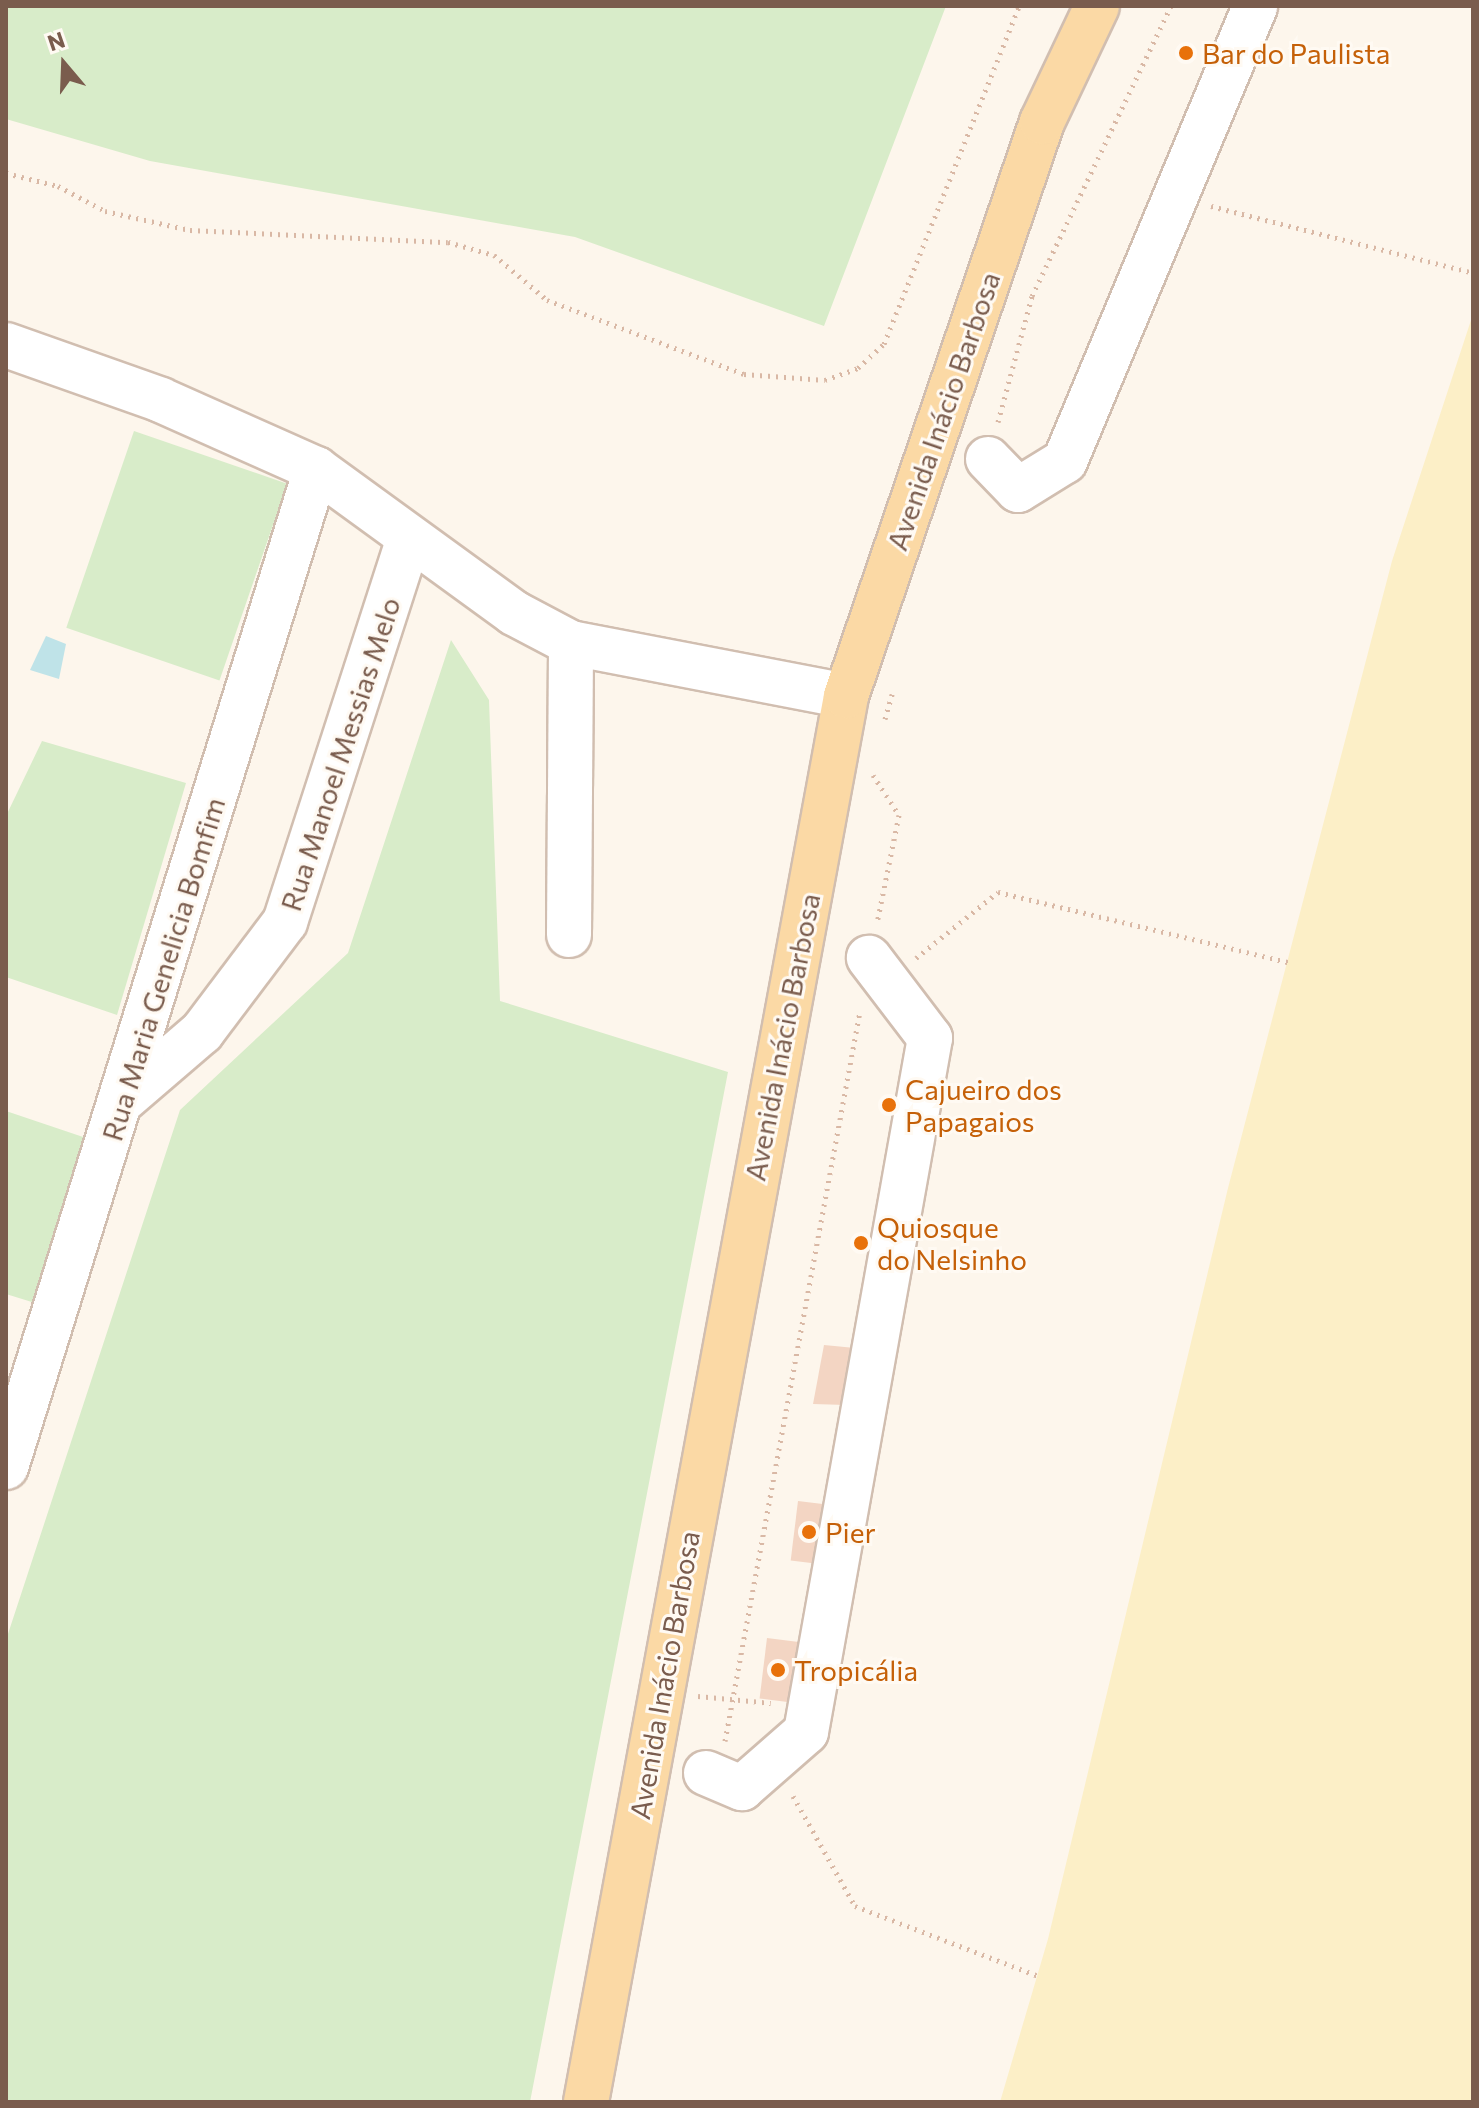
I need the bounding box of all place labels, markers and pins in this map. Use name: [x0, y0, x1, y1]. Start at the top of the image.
place label: Bar do Paulista: [1202, 36, 1390, 70]
marker: Bar do Paulista: [1177, 44, 1195, 62]
place label: Cajueiro dos Papagaios: [905, 1072, 1062, 1138]
marker: Cajueiro dos Papagaios: [880, 1096, 898, 1114]
place label: Quiosque do Nelsinho: [877, 1210, 1027, 1276]
marker: Quiosque do Nelsinho: [852, 1234, 870, 1252]
place label: Pier: [825, 1515, 876, 1549]
marker: Pier: [800, 1523, 818, 1541]
place label: Tropicália: [794, 1653, 918, 1687]
marker: Tropicália: [769, 1661, 787, 1679]

